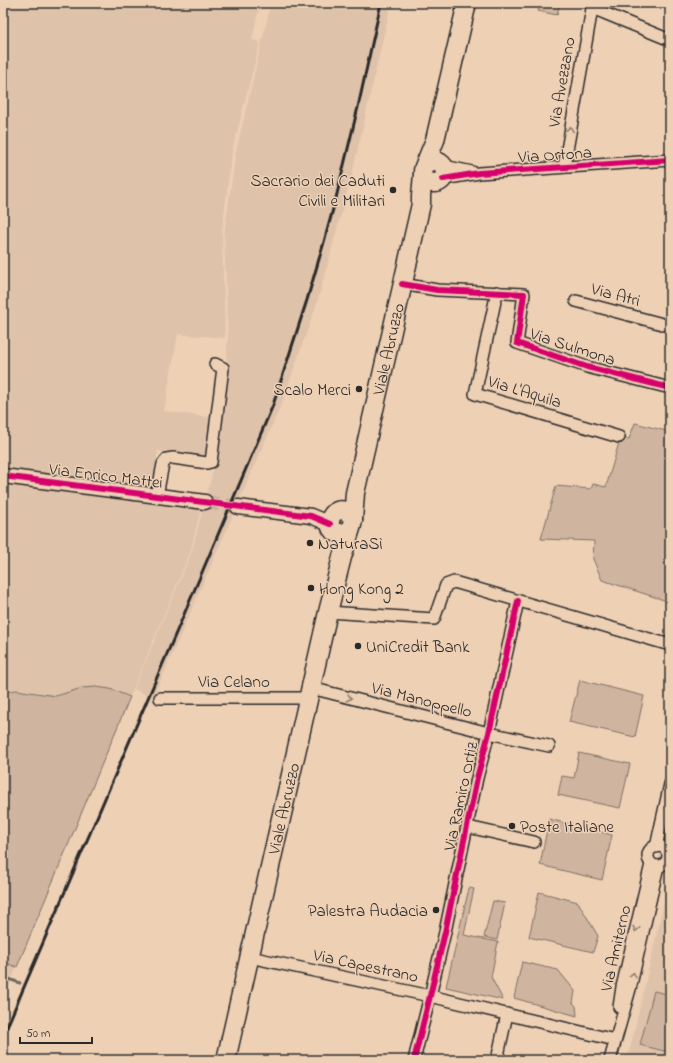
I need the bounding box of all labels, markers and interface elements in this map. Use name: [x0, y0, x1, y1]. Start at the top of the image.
street label: Via Avezzano: [542, 35, 583, 130]
one-way arrow: [566, 126, 574, 132]
street label: Via Ortona: [516, 140, 593, 171]
place label: Sacrario dei Caduti Civili e Militari: [250, 169, 385, 214]
marker: Sacrario dei Caduti Civili e Militari: [388, 185, 398, 195]
street label: Via Atri: [587, 277, 643, 314]
street label: Viale Abruzzo: [367, 301, 412, 398]
street label: Via Sulmona: [526, 322, 618, 373]
street label: Via L'Aquila: [484, 369, 564, 415]
place label: Scalo Merci: [274, 378, 351, 403]
marker: Scalo Merci: [354, 384, 364, 394]
street label: Via Enrico Mattei: [46, 457, 164, 496]
place label: NaturaSì: [318, 532, 382, 557]
marker: NaturaSì: [305, 538, 315, 548]
place label: Hong Kong 2: [319, 577, 404, 604]
marker: Hong Kong 2: [306, 583, 316, 593]
place label: UniCredit Bank: [366, 635, 470, 660]
marker: UniCredit Bank: [353, 641, 363, 651]
street label: Via Celano: [197, 670, 270, 695]
street label: Via Manoppello: [368, 676, 475, 725]
one-way arrow: [345, 693, 352, 701]
street label: Via Ramiro Ortiz: [438, 739, 485, 854]
street label: Viale Abruzzo: [262, 760, 307, 858]
place label: Poste Italiane: [520, 815, 614, 840]
marker: Poste Italiane: [507, 821, 517, 831]
place label: Palestra Audacia: [308, 899, 428, 924]
street label: Via Amiterno: [594, 903, 639, 995]
marker: Palestra Audacia: [431, 905, 441, 915]
one-way arrow: [632, 926, 640, 932]
street label: Via Capestrano: [310, 943, 421, 990]
one-way arrow: [629, 972, 637, 978]
scale bar: [20, 1019, 92, 1045]
text: 50 m: [26, 1025, 50, 1043]

